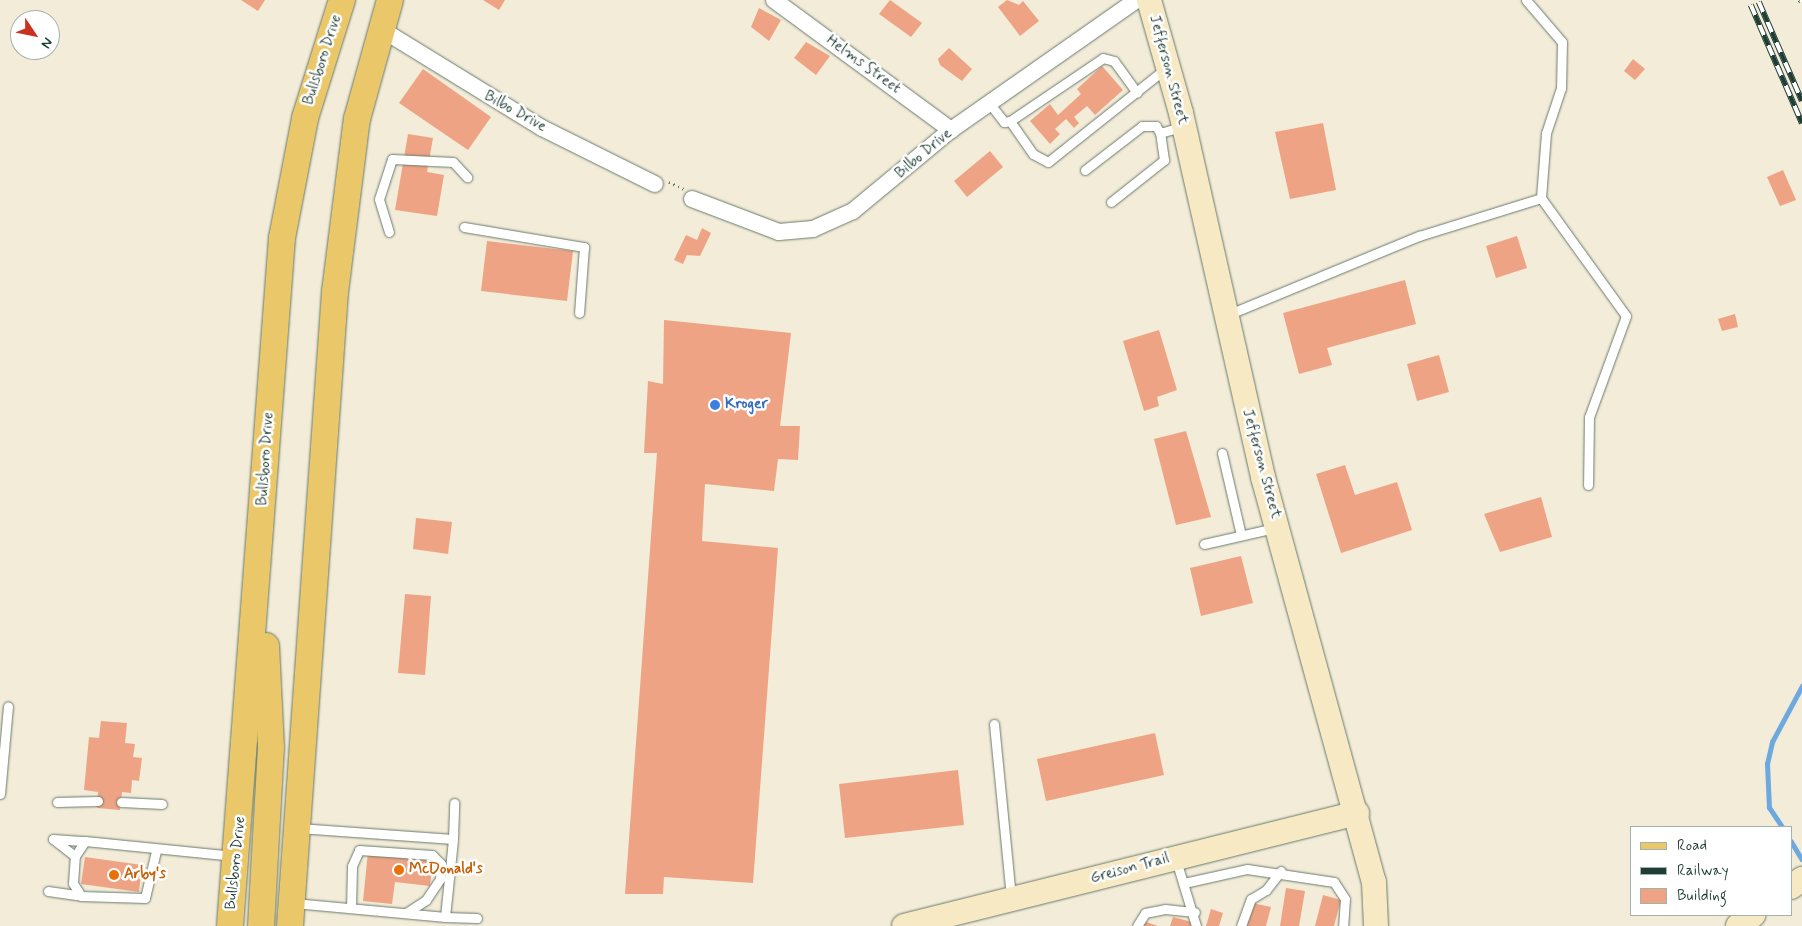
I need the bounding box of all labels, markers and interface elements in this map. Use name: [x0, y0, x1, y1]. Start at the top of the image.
north arrow: [10, 10, 60, 60]
street label: Bullsboro Drive: [300, 13, 346, 107]
street label: Jefferson Street: [1145, 13, 1191, 127]
street label: Helms Street: [821, 31, 905, 99]
text: N: [37, 34, 57, 52]
street label: Bilbo Drive: [481, 88, 549, 136]
street label: Bilbo Drive: [892, 125, 956, 183]
place label: Kroger: [725, 396, 768, 414]
marker: Kroger: [709, 399, 721, 411]
street label: Jefferson Street: [1238, 407, 1284, 521]
street label: Bullsboro Drive: [254, 412, 278, 506]
street label: Bullsboro Drive: [222, 815, 250, 911]
legend: [1630, 826, 1792, 916]
text: Road: [1677, 836, 1707, 856]
street label: Greison Trail: [1090, 850, 1170, 888]
place label: McDonald's: [409, 861, 483, 879]
text: Railway: [1677, 861, 1729, 881]
marker: McDonald's: [393, 864, 405, 876]
place label: Arby's: [124, 866, 166, 884]
marker: Arby's: [108, 869, 120, 881]
text: Building: [1677, 886, 1727, 906]

